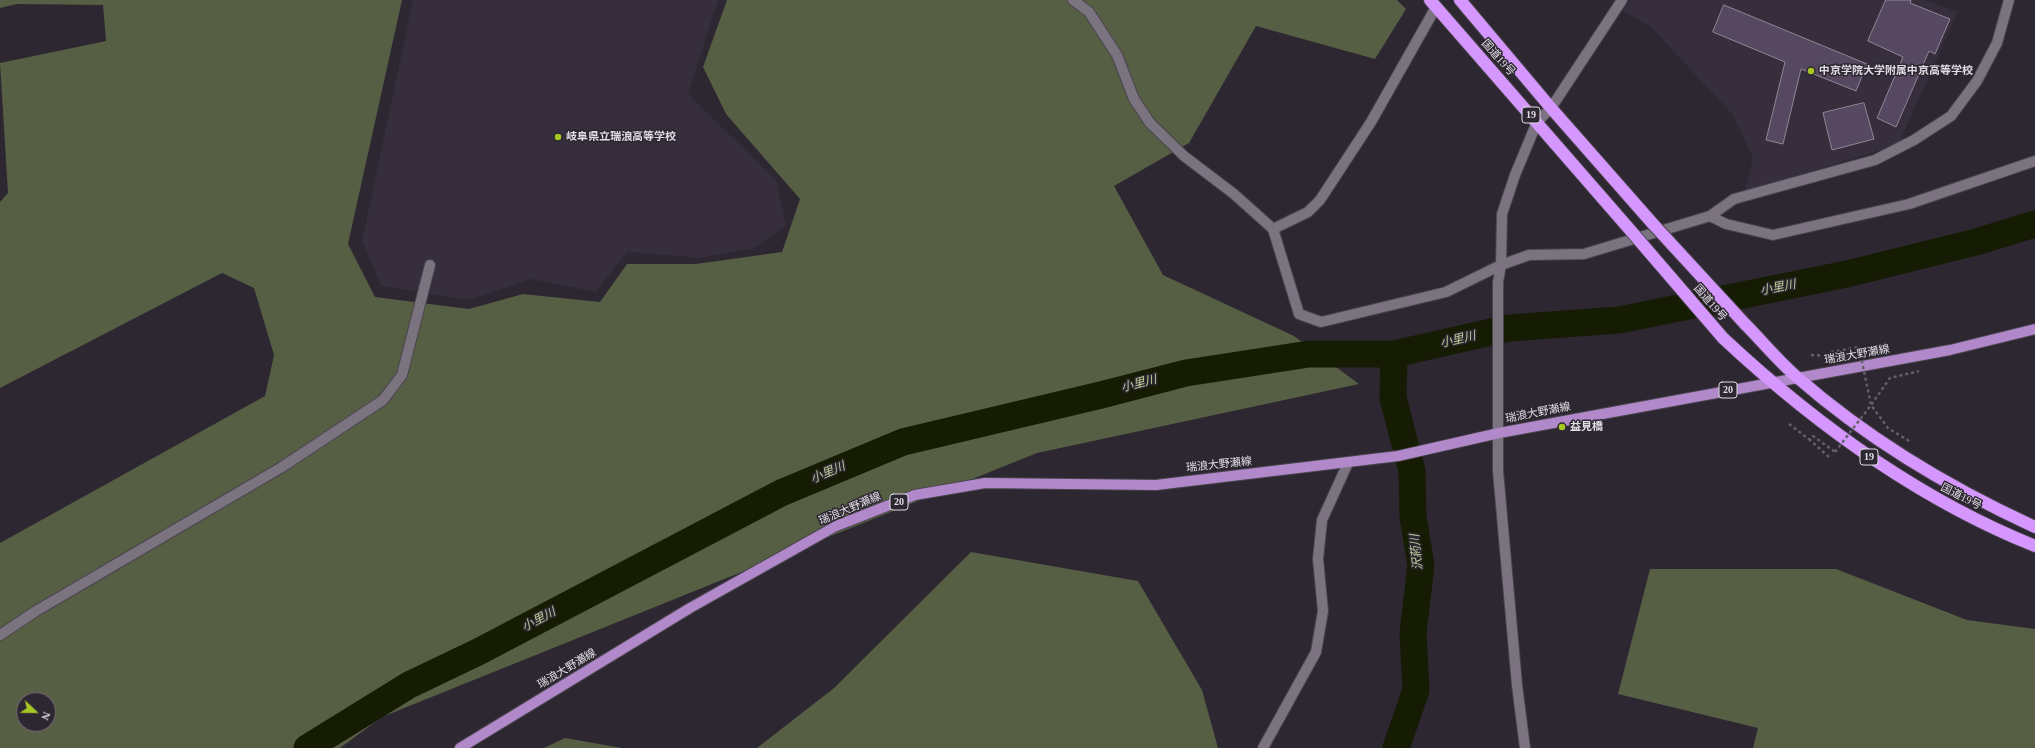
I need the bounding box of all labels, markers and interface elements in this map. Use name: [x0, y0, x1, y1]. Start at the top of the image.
street label: 国道19号: [1478, 37, 1518, 79]
place label: 中京学院大学附属中京高等学校: [1819, 64, 1973, 78]
marker: 中京学院大学附属中京高等学校: [1806, 66, 1816, 76]
road number: 19: [1522, 107, 1540, 123]
place label: 岐阜県立瑞浪高等学校: [566, 130, 676, 144]
marker: 岐阜県立瑞浪高等学校: [553, 132, 563, 142]
water label: 小里川: [1759, 277, 1797, 299]
street label: 国道19号: [1691, 282, 1729, 324]
water label: 小里川: [1439, 329, 1477, 351]
street label: 瑞浪大野瀬線: [1823, 343, 1891, 367]
water label: 小里川: [1120, 373, 1158, 395]
road number: 20: [1719, 382, 1737, 398]
street label: 瑞浪大野瀬線: [1504, 400, 1572, 426]
place label: 益見橋: [1570, 420, 1603, 434]
marker: 益見橋: [1557, 422, 1567, 432]
road number: 19: [1860, 449, 1878, 465]
street label: 瑞浪大野瀬線: [1185, 455, 1253, 475]
water label: 小里川: [809, 459, 847, 487]
street label: 国道19号: [1938, 481, 1984, 513]
street label: 瑞浪大野瀬線: [817, 490, 883, 528]
road number: 20: [890, 494, 908, 510]
water label: 沢葯川: [1408, 533, 1426, 571]
water label: 小里川: [520, 605, 558, 635]
street label: 瑞浪大野瀬線: [535, 646, 599, 692]
north arrow: [16, 692, 56, 732]
text: N: [39, 710, 53, 722]

